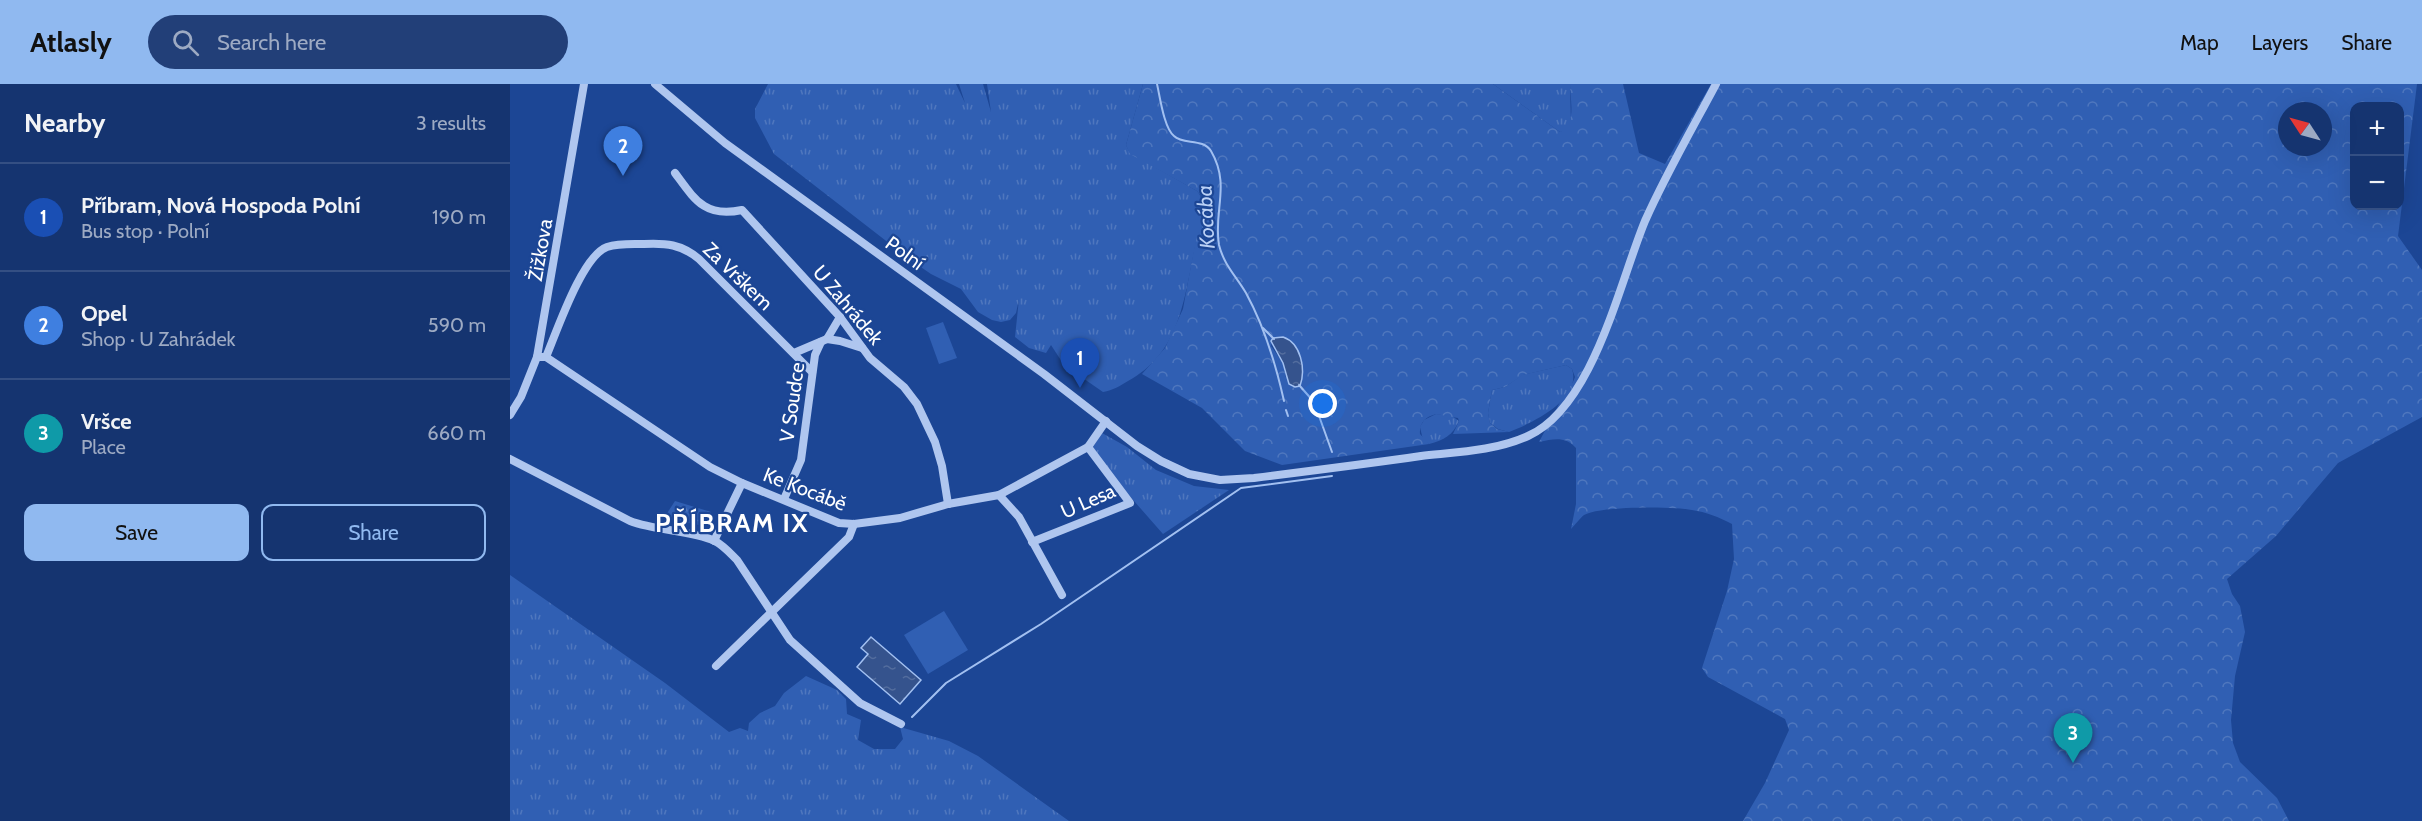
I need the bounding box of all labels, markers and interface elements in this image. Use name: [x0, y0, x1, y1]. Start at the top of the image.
search box: [148, 15, 568, 69]
text: Atlasly: [30, 25, 112, 59]
icon: search: [169, 26, 202, 59]
text: Search here: [217, 29, 326, 56]
text: Map: [2180, 30, 2219, 55]
text: Layers: [2252, 30, 2308, 55]
text: Share: [2341, 30, 2392, 55]
north arrow: [2278, 102, 2332, 156]
map controls: [2350, 102, 2404, 210]
button: +: [2350, 102, 2404, 156]
text: Nearby: [24, 107, 105, 139]
text: 3 results: [416, 111, 486, 135]
pin: 2: [604, 126, 642, 176]
button: −: [2350, 156, 2404, 210]
water label: Kocába: [1191, 184, 1220, 250]
text: Příbram, Nová Hospoda Polní: [81, 192, 361, 219]
text: 1: [40, 205, 47, 229]
text: 190 m: [432, 205, 486, 229]
street label: Žižkova: [523, 216, 557, 283]
text: Bus stop · Polní: [81, 219, 209, 243]
street label: Polní: [881, 231, 929, 275]
street label: Za Vrškem: [698, 237, 778, 315]
street label: U Zahrádek: [808, 260, 888, 350]
text: Opel: [81, 300, 127, 327]
text: 2: [38, 313, 49, 337]
text: 590 m: [428, 313, 486, 337]
text: Shop · U Zahrádek: [81, 327, 236, 351]
pin: 1: [1060, 338, 1100, 388]
street label: V Soudce: [775, 361, 809, 443]
your location: [1308, 389, 1337, 418]
text: Vršce: [81, 408, 132, 435]
text: 3: [38, 421, 49, 445]
text: 660 m: [427, 421, 486, 445]
text: Place: [81, 435, 126, 459]
street label: Ke Kocábě: [760, 462, 850, 516]
street label: U Lesa: [1057, 478, 1119, 524]
button: Save: [24, 504, 249, 561]
button: Share: [261, 504, 486, 561]
district label: PŘÍBRAM IX: [655, 507, 809, 539]
pin: 3: [2054, 714, 2092, 763]

